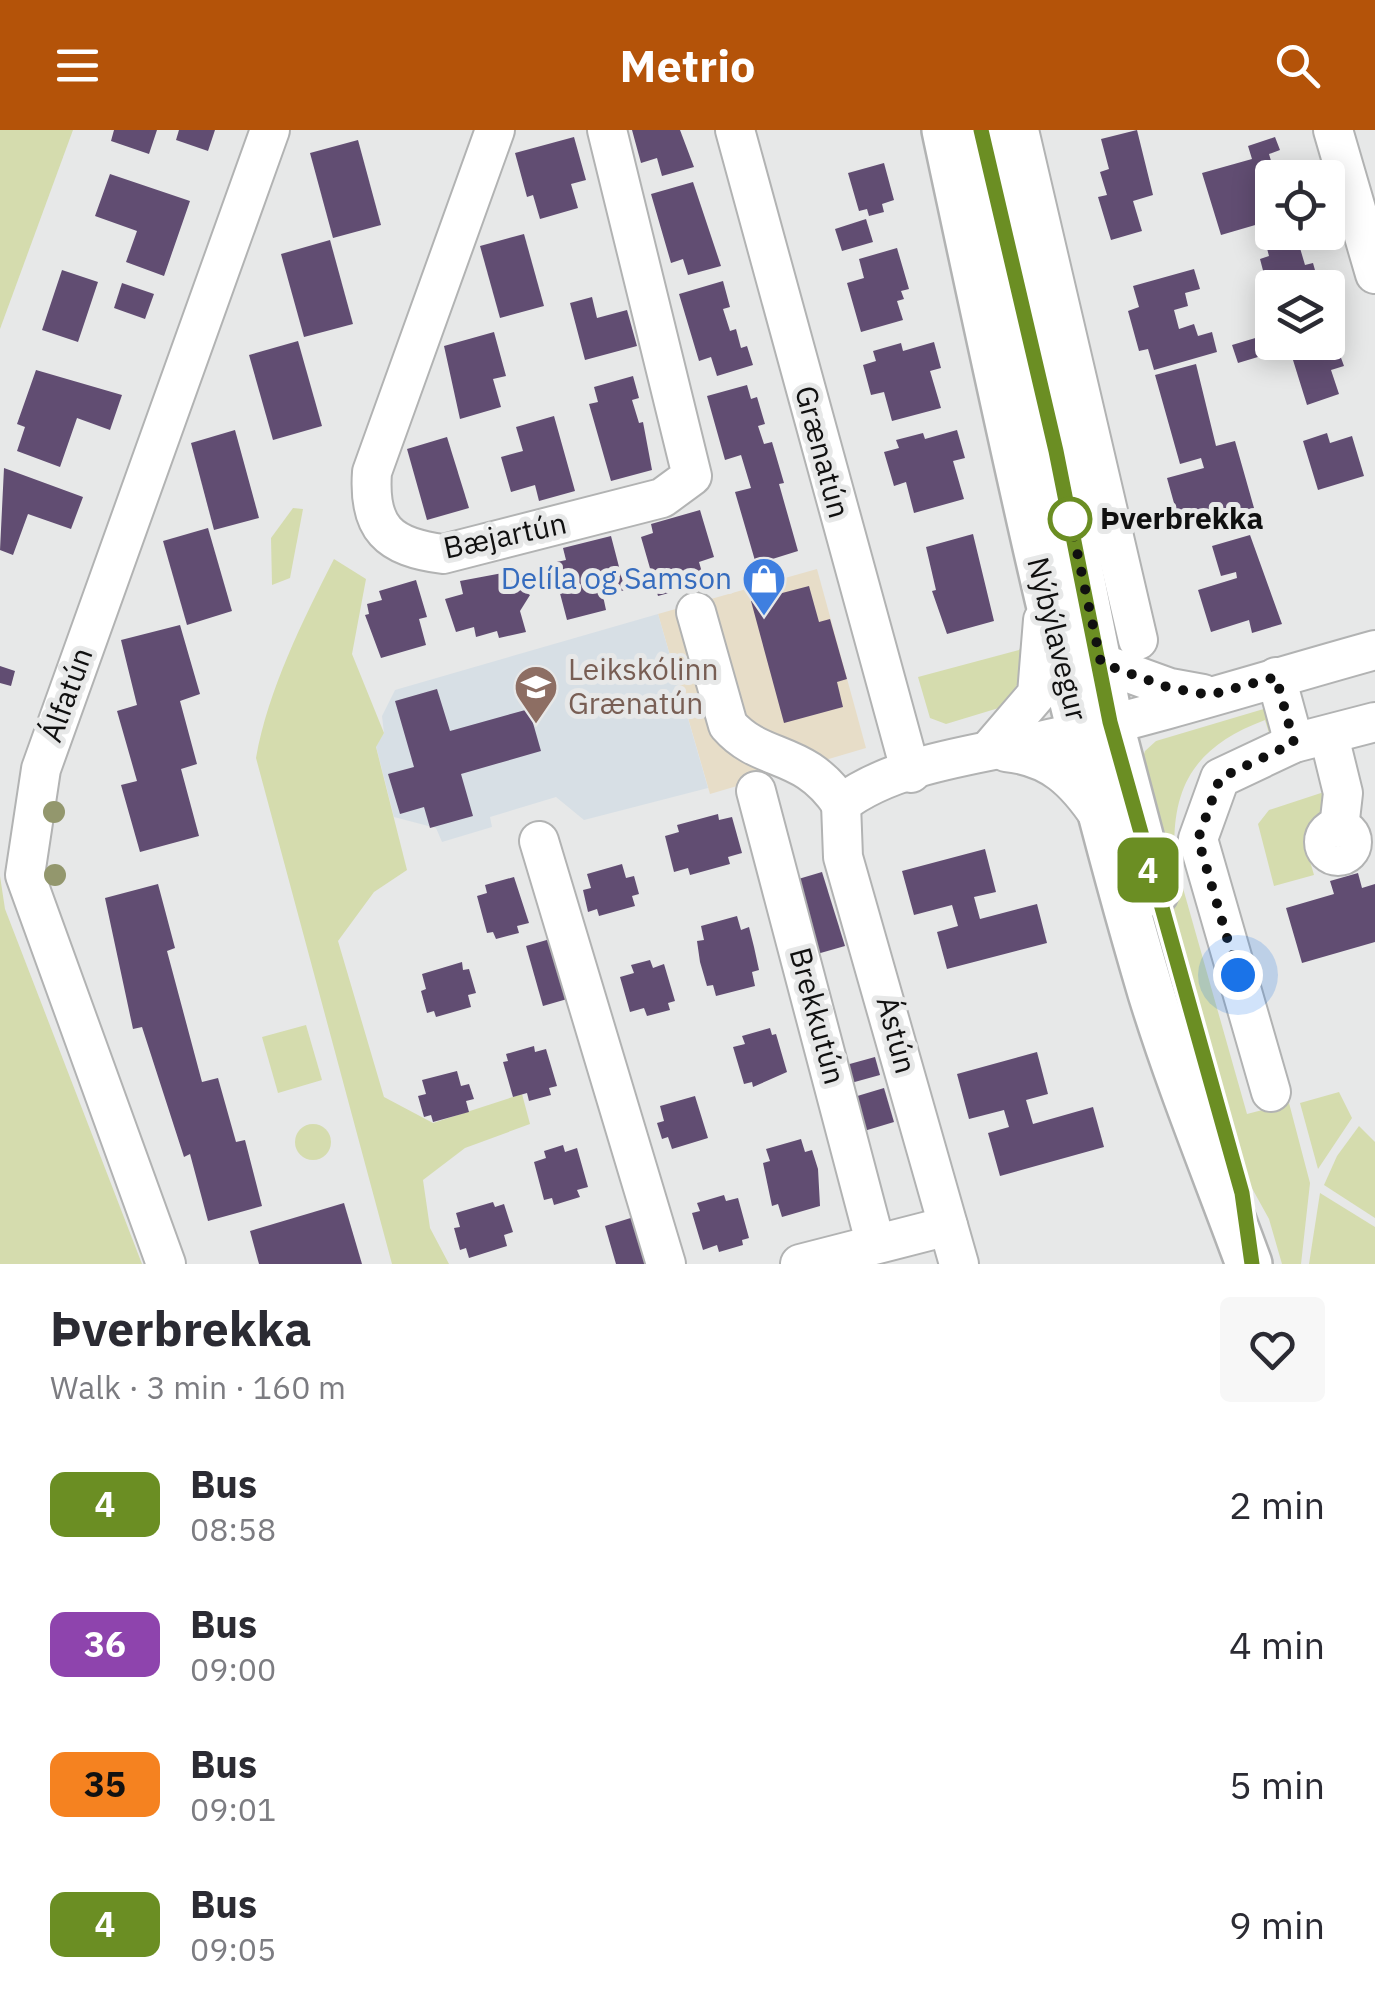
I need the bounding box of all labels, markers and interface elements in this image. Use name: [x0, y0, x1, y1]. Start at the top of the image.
text: Metrio: [620, 36, 755, 94]
icon: menu: [50, 38, 105, 93]
icon: search: [1270, 38, 1325, 93]
map controls: [1255, 160, 1345, 360]
button: locate: [1255, 160, 1345, 250]
button: layers: [1255, 270, 1345, 360]
street label: Grænatún: [787, 381, 860, 522]
marker: Þverbrekka: [1049, 498, 1091, 540]
place label: Þverbrekka: [1100, 498, 1263, 537]
street label: Bæjartún: [440, 502, 570, 567]
street label: Nýbýlavegur: [1019, 553, 1098, 724]
shop icon: Delíla og Samson: [741, 556, 787, 617]
place label: Delíla og Samson: [501, 558, 732, 597]
street label: Álfatún: [31, 642, 101, 747]
place label: Leikskólinn Grænatún: [568, 649, 719, 722]
school or university icon: Leikskólinn Grænatún: [513, 664, 559, 725]
line badge: 4: [1116, 838, 1180, 902]
text: 4: [1137, 847, 1159, 893]
street label: Brekkutún: [782, 943, 855, 1088]
your location: [1213, 950, 1263, 1000]
street label: Ástún: [868, 992, 926, 1077]
text: Þverbrekka: [50, 1297, 312, 1359]
button: heart: [1220, 1297, 1325, 1402]
text: Walk · 3 min · 160 m: [50, 1366, 346, 1408]
text: Bus: [190, 1459, 257, 1508]
text: 2 min: [1229, 1480, 1325, 1529]
text: 4: [94, 1481, 116, 1527]
text: 08:58: [190, 1508, 276, 1550]
text: Bus: [190, 1599, 257, 1648]
text: 4 min: [1229, 1620, 1325, 1669]
text: 36: [84, 1621, 126, 1667]
text: 09:00: [190, 1648, 276, 1690]
text: Bus: [190, 1739, 257, 1788]
text: 5 min: [1229, 1760, 1325, 1809]
text: 35: [84, 1761, 126, 1807]
text: 09:01: [190, 1788, 276, 1830]
text: Bus: [190, 1879, 257, 1928]
text: 9 min: [1229, 1900, 1325, 1949]
text: 4: [94, 1901, 116, 1947]
text: 09:05: [190, 1928, 276, 1970]

